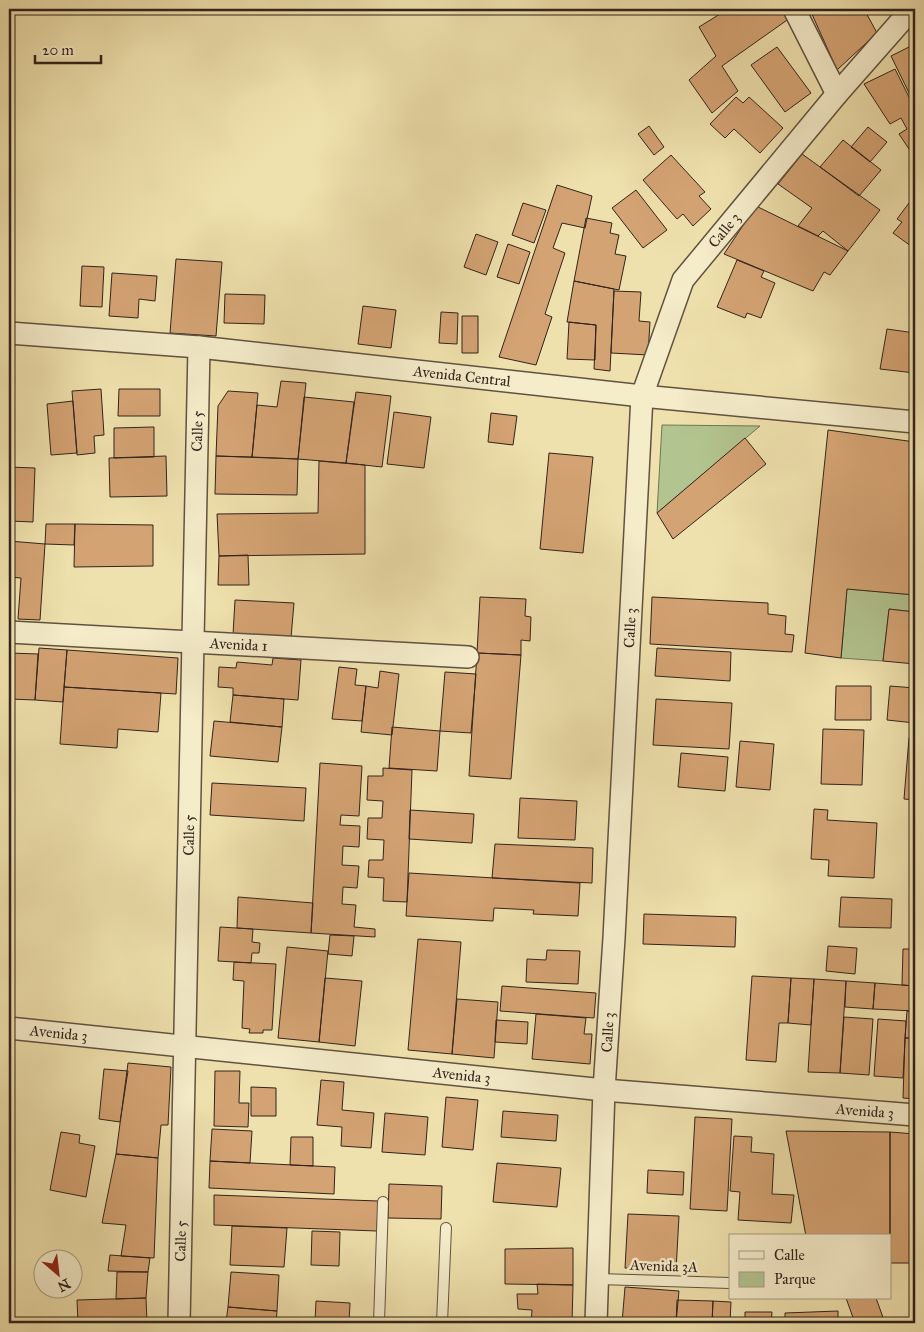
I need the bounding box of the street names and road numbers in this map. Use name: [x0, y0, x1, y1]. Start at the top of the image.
street label: Calle 3: [705, 209, 744, 251]
street label: Avenida Central: [411, 362, 512, 391]
street label: Calle 5: [188, 410, 207, 452]
street label: Calle 3: [620, 607, 640, 648]
street label: Avenida 1: [208, 634, 268, 655]
street label: Calle 5: [180, 814, 198, 856]
street label: Calle 3: [597, 1012, 618, 1053]
street label: Avenida 3: [28, 1021, 89, 1045]
street label: Avenida 3: [431, 1063, 491, 1087]
street label: Avenida 3: [834, 1100, 895, 1122]
street label: Calle 5: [171, 1220, 190, 1262]
street label: Avenida 3A: [629, 1256, 698, 1276]

